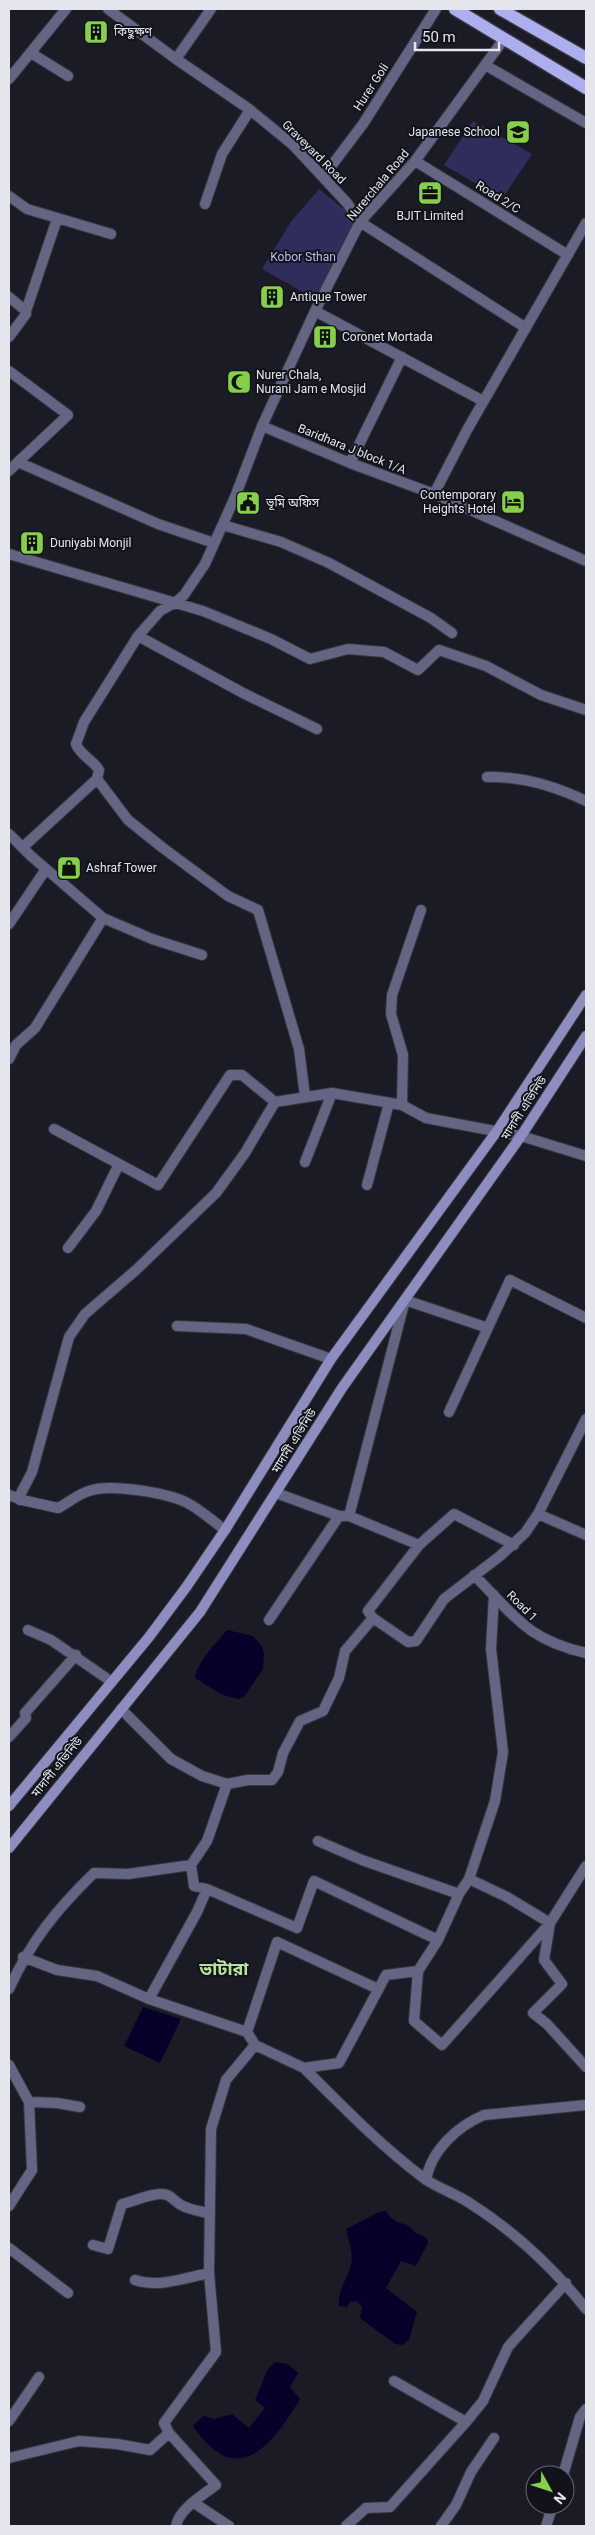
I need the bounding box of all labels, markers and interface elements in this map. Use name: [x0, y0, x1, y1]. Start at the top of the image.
building icon: কিছুক্ষণ: [83, 19, 109, 45]
scale bar: [415, 20, 499, 52]
place label: কিছুক্ষণ: [113, 24, 152, 40]
text: 50 m: [422, 28, 456, 46]
street label: Hurer Goli: [351, 61, 391, 113]
street label: Graveyard Road: [279, 117, 349, 187]
school or university icon: Japanese School: [505, 119, 531, 145]
place label: Japanese School: [408, 125, 500, 139]
street label: Nurerchala Road: [344, 146, 412, 224]
street label: Road 2/C: [473, 178, 523, 216]
office icon: BJIT Limited: [417, 180, 443, 206]
place label: BJIT Limited: [397, 209, 463, 223]
park label: Kobor Sthan: [270, 250, 336, 264]
building icon: Antique Tower: [259, 284, 285, 310]
place label: Antique Tower: [290, 290, 367, 304]
building icon: Coronet Mortada: [312, 324, 338, 350]
place label: Coronet Mortada: [342, 330, 433, 344]
place label: Nurer Chala, Nurani Jam e Mosjid: [256, 368, 366, 396]
mosque icon: Nurer Chala, Nurani Jam e Mosjid: [226, 369, 252, 395]
street label: Baridhara J block 1/A: [296, 421, 408, 477]
place label: Contemporary Heights Hotel: [420, 488, 496, 516]
hotel icon: Contemporary Heights Hotel: [500, 489, 526, 515]
public building icon: ভূমি অফিস: [235, 490, 261, 516]
place label: ভূমি অফিস: [265, 495, 320, 511]
building icon: Duniyabi Monjil: [19, 530, 45, 556]
place label: Duniyabi Monjil: [50, 536, 131, 550]
shop icon: Ashraf Tower: [56, 855, 82, 881]
place label: Ashraf Tower: [86, 861, 157, 875]
street label: মাদানী এভিনিউ: [497, 1073, 550, 1143]
street label: মাদানী এভিনিউ: [267, 1405, 320, 1477]
street label: Road 1: [504, 1588, 540, 1624]
street label: মাদানী এভিনিউ: [27, 1733, 86, 1801]
district label: ভাটারা: [199, 1958, 249, 1979]
north arrow: [525, 2465, 575, 2515]
text: N: [551, 2489, 569, 2507]

